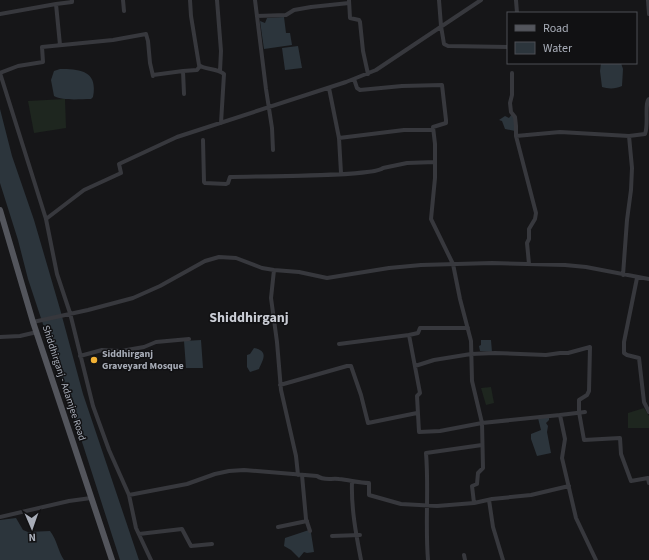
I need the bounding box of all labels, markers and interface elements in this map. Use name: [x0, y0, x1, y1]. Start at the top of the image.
legend: [507, 12, 637, 64]
text: Road: [543, 20, 569, 37]
text: Water: [543, 40, 573, 57]
district label: Shiddhirganj: [209, 308, 289, 328]
street label: Shiddhirganj - Adamjee Road: [39, 323, 89, 443]
place label: Siddhirganj Graveyard Mosque: [102, 347, 184, 373]
marker: Siddhirganj Graveyard Mosque: [89, 355, 99, 365]
north arrow: [12, 508, 52, 548]
text: N: [28, 530, 36, 545]

